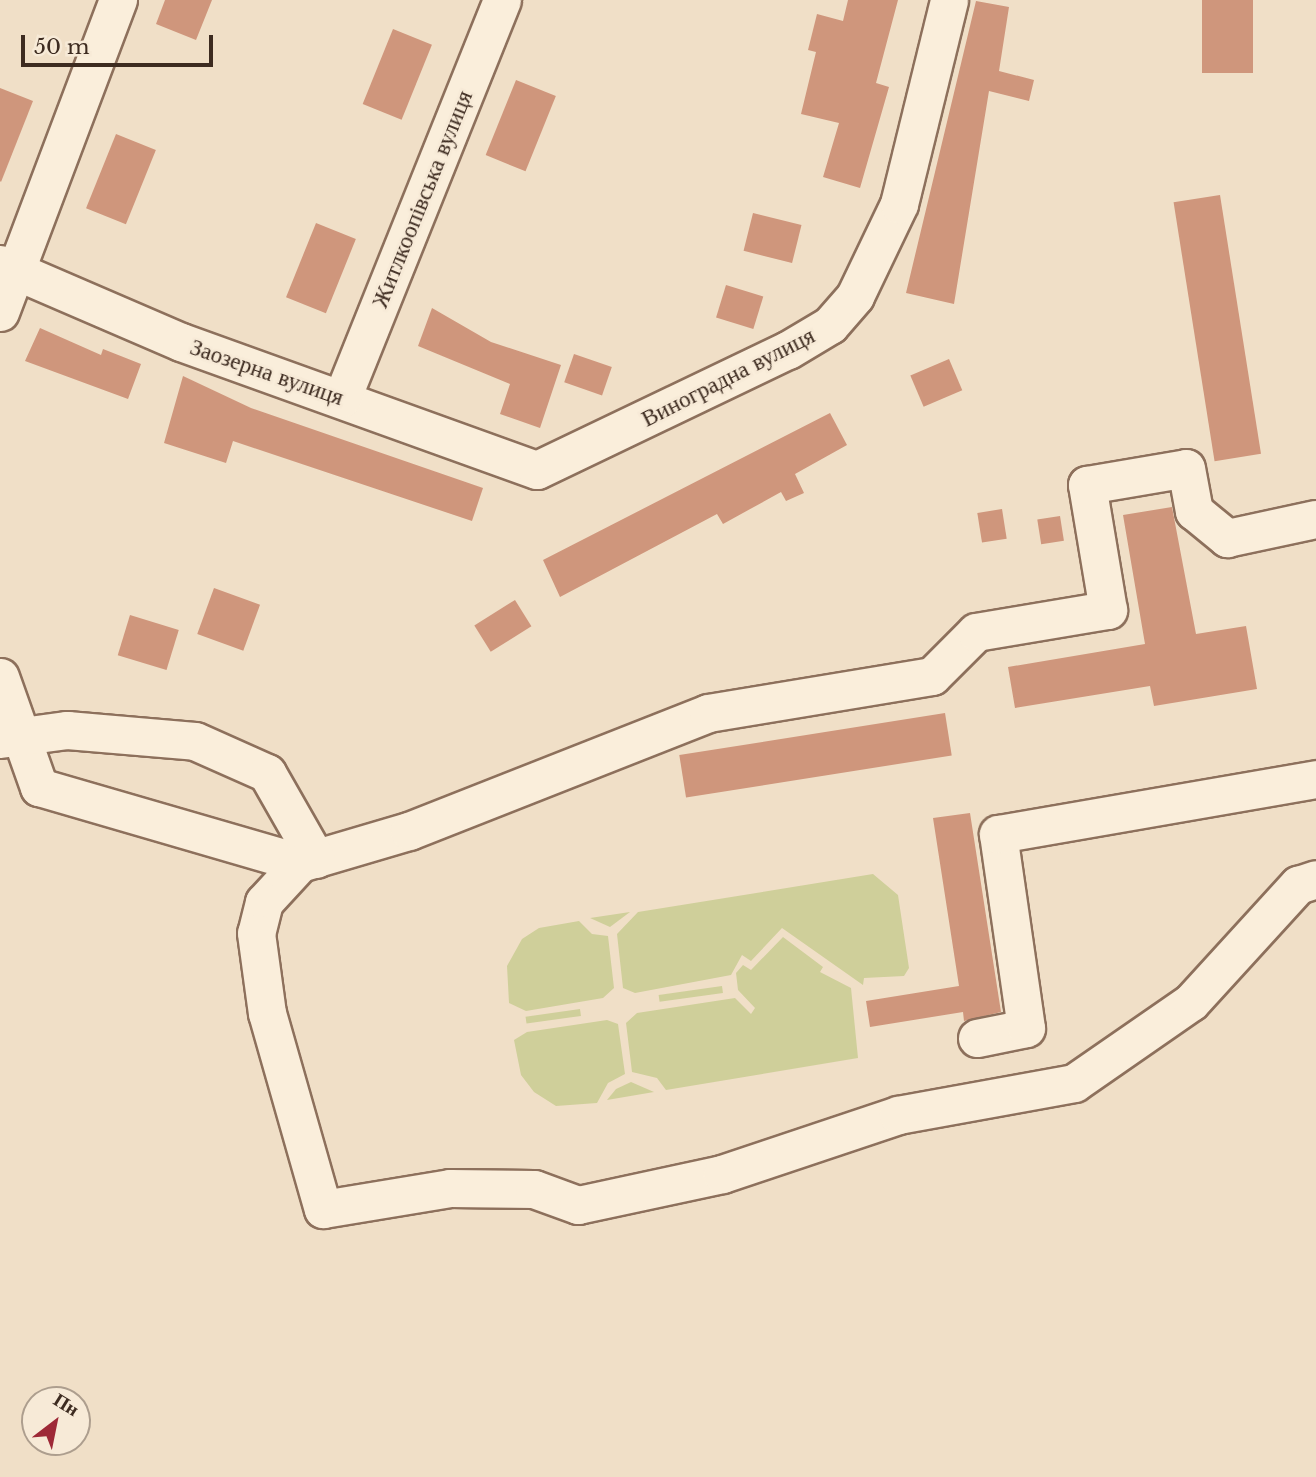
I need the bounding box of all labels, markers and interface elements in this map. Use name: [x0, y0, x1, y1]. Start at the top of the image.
scale bar: [24, 21, 217, 65]
text: 50 m: [34, 34, 89, 60]
street label: Житлкоопівська вулиця: [366, 86, 478, 312]
street label: Виноградна вулиця: [637, 321, 819, 433]
street label: Заозерна вулиця: [187, 333, 347, 411]
north arrow: [21, 1386, 91, 1456]
text: Пн: [49, 1388, 83, 1421]

